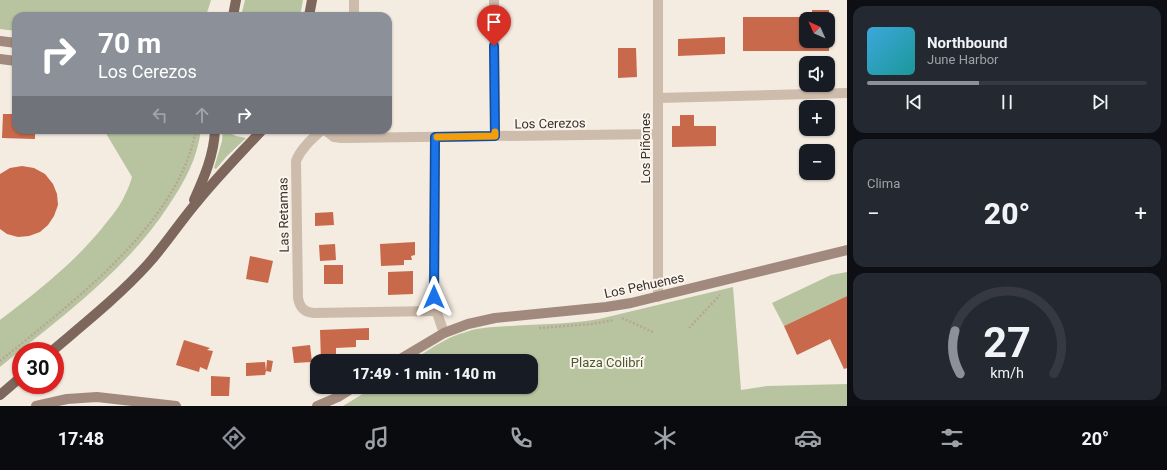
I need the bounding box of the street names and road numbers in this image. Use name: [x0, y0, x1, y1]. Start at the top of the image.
street label: Los Piñones: [638, 112, 653, 184]
street label: Los Cerezos: [514, 115, 586, 132]
street label: Las Retamas: [275, 177, 292, 253]
street label: Los Pehuenes: [603, 270, 686, 301]

